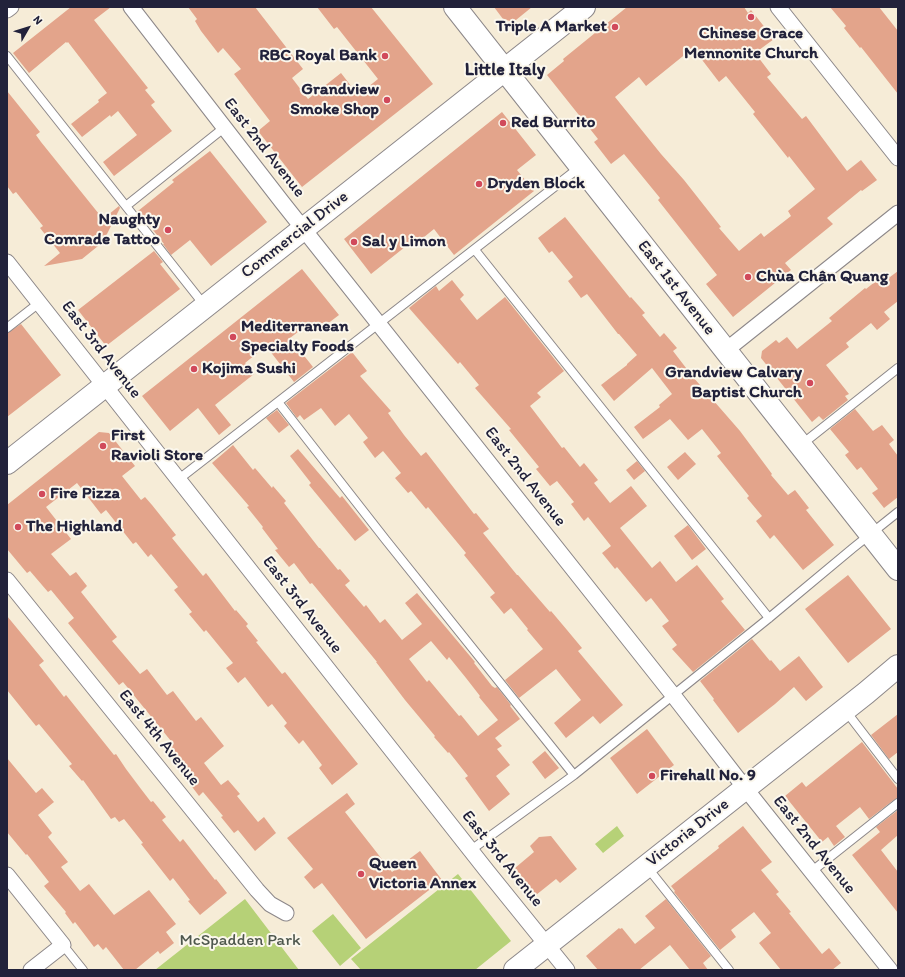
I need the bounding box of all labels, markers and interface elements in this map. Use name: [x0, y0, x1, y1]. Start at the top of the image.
north arrow: [8, 8, 48, 48]
marker: Chinese Grace Mennonite Church: [746, 12, 756, 22]
text: N: [30, 13, 45, 27]
place label: Triple A Market: [496, 17, 607, 37]
marker: Triple A Market: [610, 22, 620, 32]
place label: Chinese Grace Mennonite Church: [684, 24, 818, 64]
place label: RBC Royal Bank: [259, 46, 377, 66]
marker: RBC Royal Bank: [380, 51, 390, 61]
district label: Little Italy: [465, 59, 545, 81]
place label: Grandview Smoke Shop: [290, 80, 379, 120]
street label: East 2nd Avenue: [219, 94, 309, 202]
marker: Grandview Smoke Shop: [382, 95, 392, 105]
place label: Red Burrito: [511, 113, 595, 133]
marker: Red Burrito: [498, 118, 508, 128]
place label: Dryden Block: [487, 174, 585, 194]
marker: Dryden Block: [474, 179, 484, 189]
street label: Commercial Drive: [237, 187, 353, 283]
place label: Naughty Comrade Tattoo: [44, 210, 160, 250]
marker: Naughty Comrade Tattoo: [163, 225, 173, 235]
place label: Sal y Limon: [362, 232, 446, 252]
street label: East 1st Avenue: [633, 236, 719, 340]
marker: Sal y Limon: [349, 237, 359, 247]
place label: Chùa Chân Quang: [756, 267, 888, 287]
marker: Chùa Chân Quang: [743, 272, 753, 282]
street label: East 3rd Avenue: [57, 297, 145, 403]
place label: Mediterranean Specialty Foods: [241, 317, 354, 357]
marker: Mediterranean Specialty Foods: [228, 332, 238, 342]
place label: Kojima Sushi: [202, 359, 296, 379]
place label: Grandview Calvary Baptist Church: [665, 363, 802, 403]
marker: Kojima Sushi: [189, 364, 199, 374]
marker: Grandview Calvary Baptist Church: [805, 378, 815, 388]
street label: East 2nd Avenue: [480, 423, 570, 531]
place label: First Ravioli Store: [111, 426, 203, 466]
marker: First Ravioli Store: [98, 441, 108, 451]
place label: Fire Pizza: [50, 484, 120, 504]
marker: Fire Pizza: [37, 489, 47, 499]
place label: The Highland: [26, 517, 122, 537]
marker: The Highland: [13, 522, 23, 532]
street label: East 3rd Avenue: [258, 552, 346, 658]
street label: East 4th Avenue: [114, 686, 204, 790]
place label: Firehall No. 9: [660, 766, 756, 786]
marker: Firehall No. 9: [647, 771, 657, 781]
street label: East 2nd Avenue: [768, 792, 860, 898]
street label: Victoria Drive: [643, 794, 733, 872]
street label: East 3rd Avenue: [457, 807, 547, 911]
place label: Queen Victoria Annex: [369, 854, 476, 894]
marker: Queen Victoria Annex: [356, 869, 366, 879]
park label: McSpadden Park: [179, 931, 301, 951]

